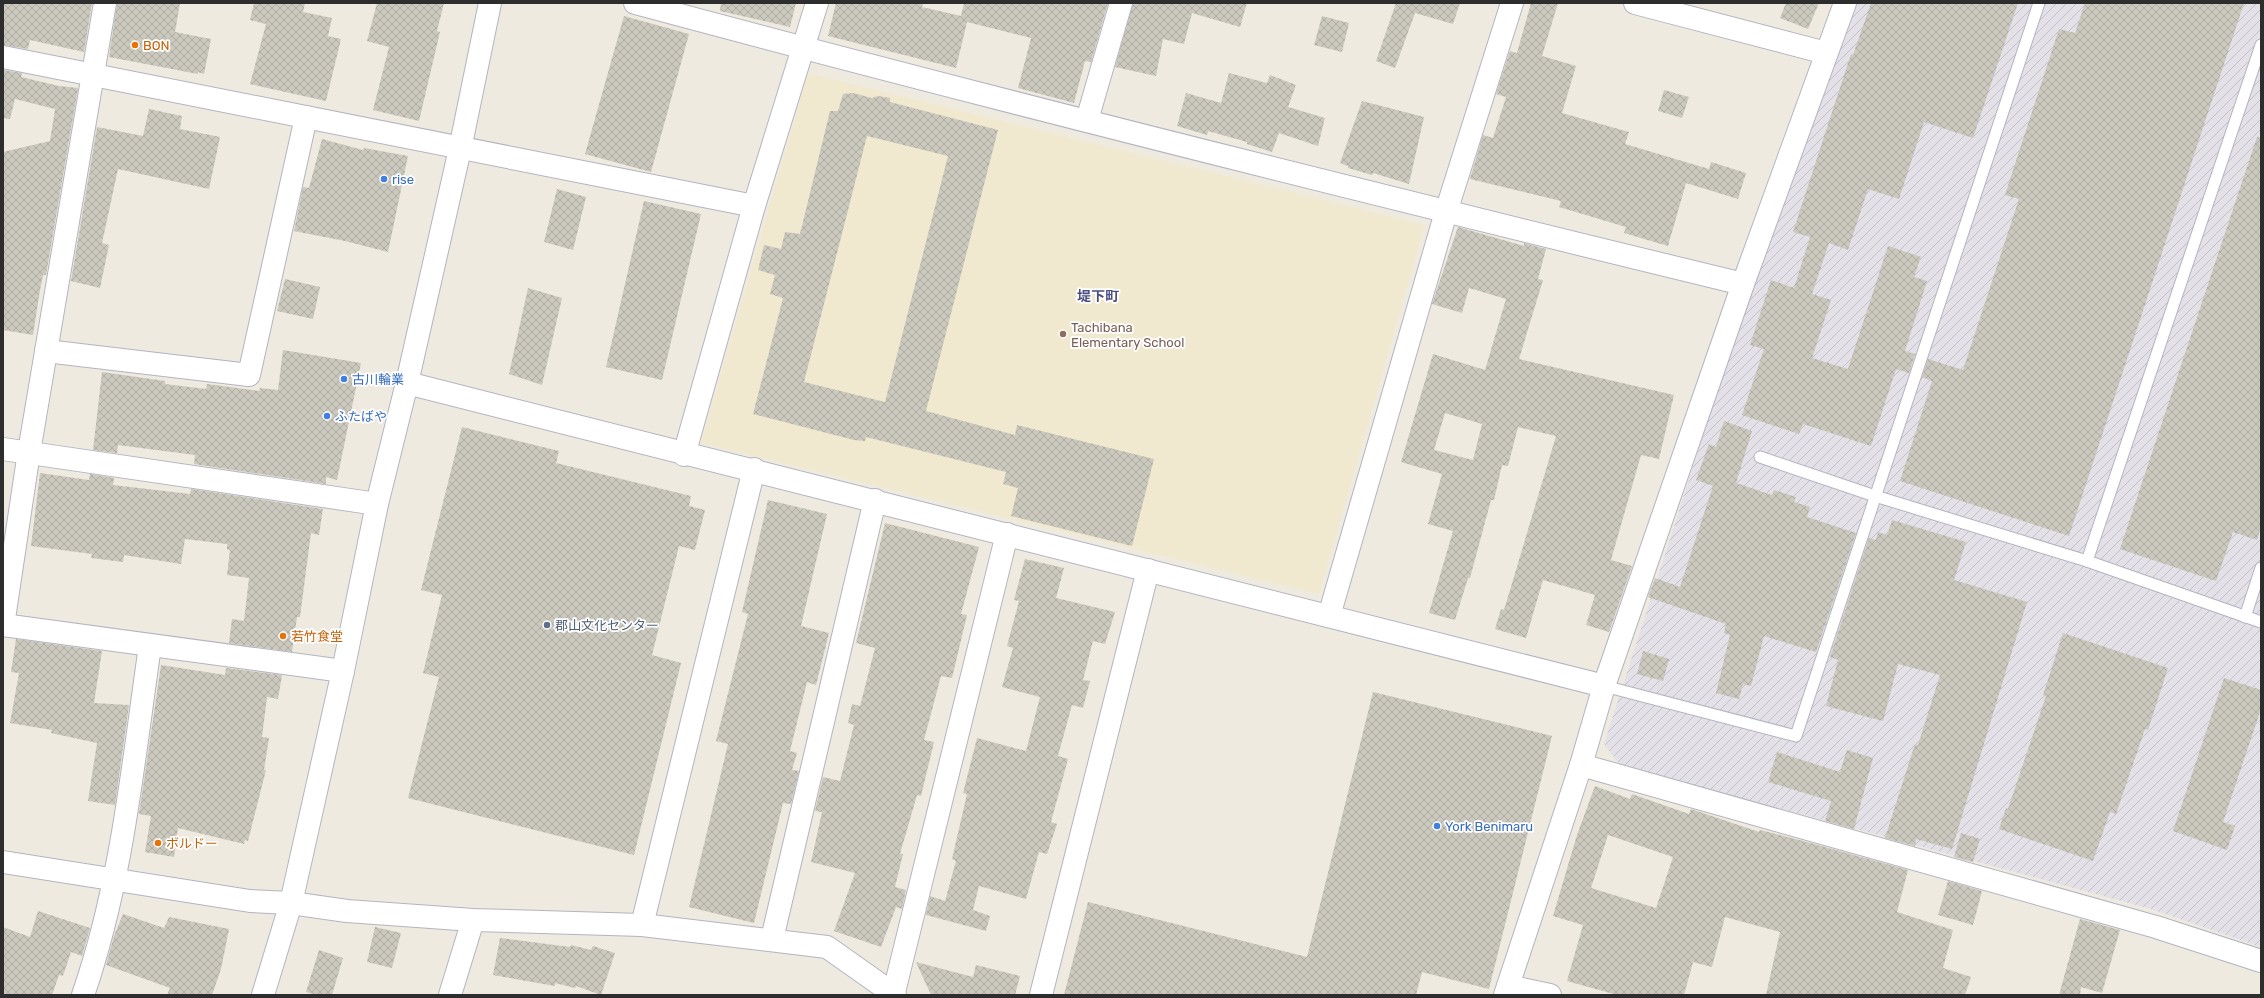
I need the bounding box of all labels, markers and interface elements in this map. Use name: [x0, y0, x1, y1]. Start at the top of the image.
place label: BON: [143, 38, 170, 53]
marker: BON: [130, 40, 140, 50]
place label: rise: [392, 172, 414, 187]
marker: rise: [379, 174, 389, 184]
district label: 堤下町: [1077, 288, 1119, 305]
place label: Tachibana Elementary School: [1071, 320, 1184, 350]
marker: Tachibana Elementary School: [1058, 329, 1068, 339]
place label: 古川輪業: [352, 372, 404, 387]
marker: 古川輪業: [339, 374, 349, 384]
place label: ふたばや: [335, 409, 387, 424]
marker: ふたばや: [322, 411, 332, 421]
place label: 郡山文化センター: [555, 618, 659, 633]
marker: 郡山文化センター: [542, 620, 552, 630]
place label: 若竹食堂: [291, 629, 343, 644]
marker: 若竹食堂: [278, 631, 288, 641]
place label: York Benimaru: [1445, 819, 1533, 834]
marker: York Benimaru: [1432, 821, 1442, 831]
place label: ボルドー: [166, 836, 218, 851]
marker: ボルドー: [153, 838, 163, 848]

